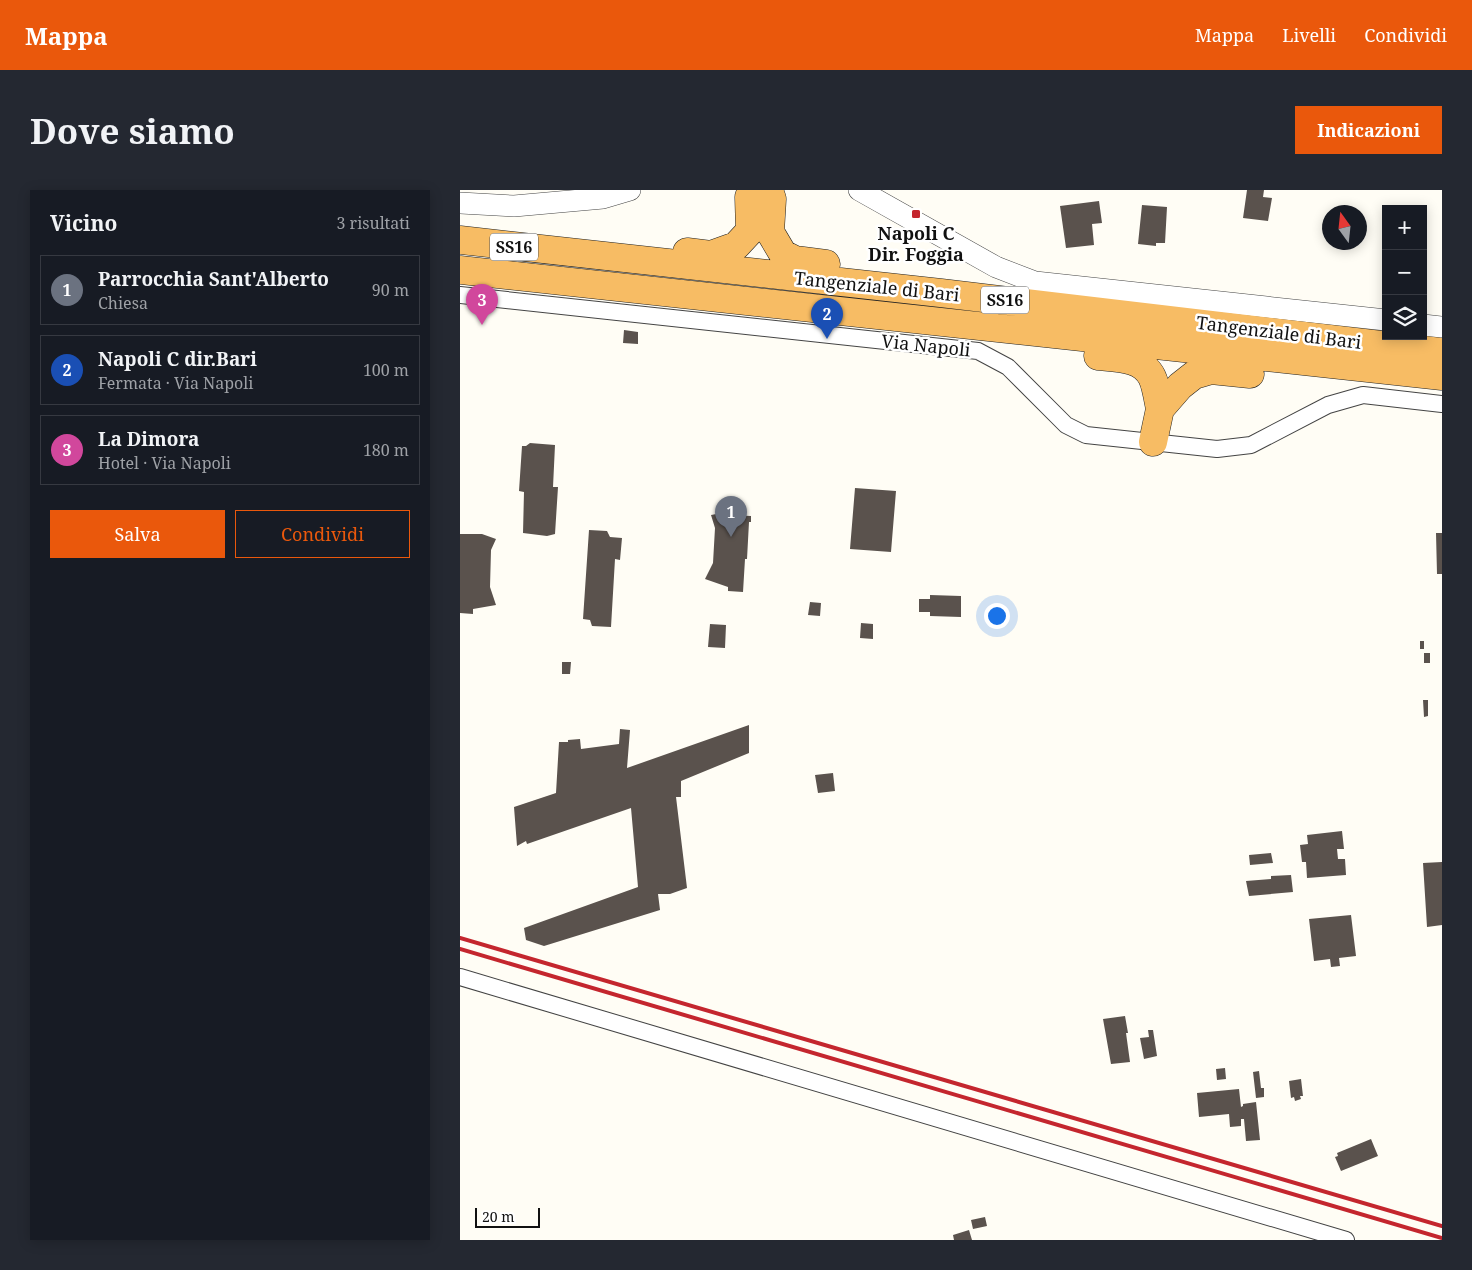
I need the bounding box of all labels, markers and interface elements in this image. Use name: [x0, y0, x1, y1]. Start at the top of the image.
text: Mappa: [25, 19, 108, 52]
text: Mappa: [1195, 23, 1254, 47]
text: Livelli: [1282, 23, 1336, 47]
text: Condividi: [1364, 23, 1447, 47]
button: Indicazioni: [1295, 106, 1442, 154]
text: Dove siamo: [30, 107, 235, 154]
north arrow: [1322, 205, 1367, 250]
map controls: [1382, 205, 1427, 340]
button: +: [1382, 205, 1427, 250]
marker: Napoli C Dir. Foggia: [910, 208, 922, 220]
text: Vicino: [50, 209, 117, 237]
text: 3 risultati: [337, 212, 410, 234]
place label: Napoli C Dir. Foggia: [868, 221, 964, 266]
road number: SS16: [490, 234, 538, 260]
button: −: [1382, 250, 1427, 295]
street label: Tangenziale di Bari: [793, 265, 961, 307]
text: Parrocchia Sant'Alberto: [98, 266, 329, 292]
text: 1: [62, 279, 72, 301]
text: 90 m: [372, 279, 409, 301]
pin: 3: [466, 284, 498, 325]
road number: SS16: [981, 286, 1029, 314]
text: Chiesa: [98, 292, 148, 314]
button: layers: [1382, 295, 1427, 340]
pin: 2: [811, 298, 843, 339]
street label: Tangenziale di Bari: [1195, 310, 1363, 354]
street label: Via Napoli: [880, 328, 972, 362]
text: Napoli C dir.Bari: [98, 346, 257, 372]
text: 2: [62, 359, 72, 381]
text: 100 m: [363, 359, 409, 381]
text: Fermata · Via Napoli: [98, 372, 253, 394]
text: La Dimora: [98, 426, 199, 452]
text: 3: [62, 439, 72, 461]
text: 180 m: [363, 439, 409, 461]
text: Hotel · Via Napoli: [98, 452, 231, 474]
pin: 1: [715, 496, 747, 537]
button: Salva: [50, 510, 225, 558]
button: Condividi: [235, 510, 410, 558]
your location: [984, 603, 1010, 629]
scale bar: [475, 1205, 540, 1228]
text: 20 m: [482, 1207, 515, 1226]

